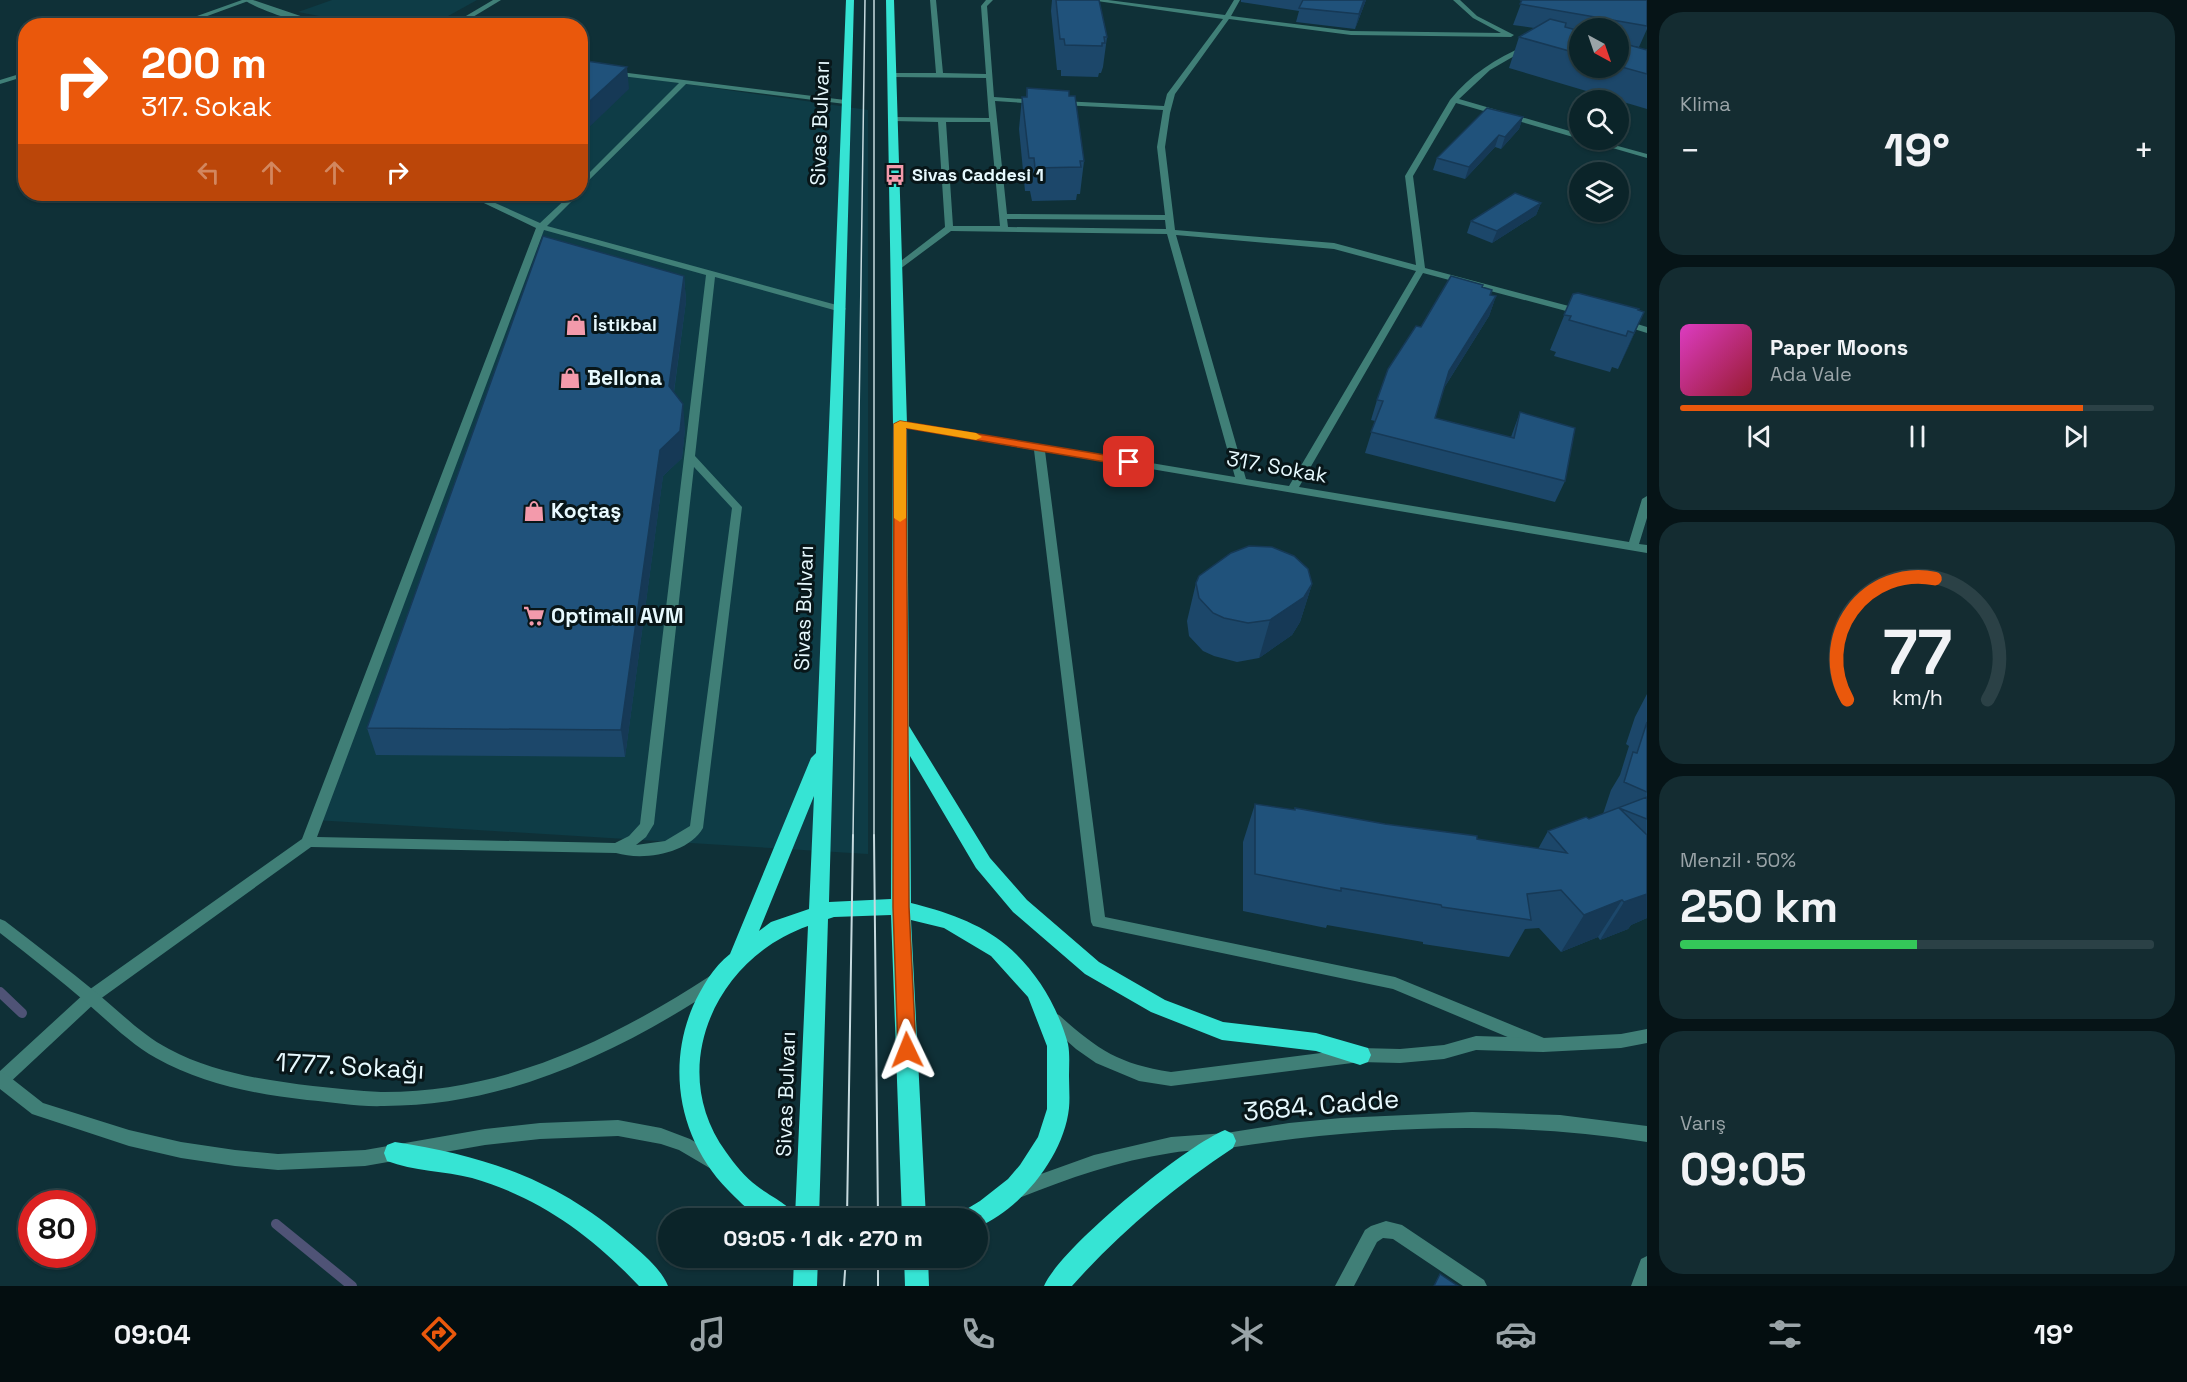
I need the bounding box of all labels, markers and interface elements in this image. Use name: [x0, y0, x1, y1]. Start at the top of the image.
north arrow: [1569, 18, 1629, 78]
map controls: [1569, 18, 1629, 222]
text: 200 m: [141, 37, 267, 90]
icon: right: [42, 42, 120, 120]
street label: Sivas Bulvarı: [804, 60, 835, 186]
text: 317. Sokak: [141, 89, 272, 124]
button: search: [1569, 90, 1629, 150]
text: Klima: [1680, 91, 1731, 117]
text: 19°: [1884, 122, 1950, 179]
text: −: [1680, 130, 1700, 172]
text: +: [2134, 130, 2154, 172]
icon: left: [192, 156, 225, 189]
icon: ahead: [255, 156, 288, 189]
icon: ahead: [318, 156, 351, 189]
icon: right: [381, 156, 414, 189]
button: layers: [1569, 162, 1629, 222]
bus stop icon: Sivas Caddesi 1: [883, 163, 907, 187]
place label: Sivas Caddesi 1: [912, 163, 1044, 186]
shop icon: İstikbal: [564, 313, 588, 337]
place label: İstikbal: [593, 313, 657, 336]
text: Paper Moons: [1770, 333, 1908, 361]
text: Ada Vale: [1770, 361, 1852, 387]
place label: Bellona: [587, 364, 662, 391]
shop icon: Bellona: [558, 366, 582, 390]
icon: previous: [1743, 420, 1776, 453]
icon: pause: [1901, 420, 1934, 453]
icon: next: [2059, 420, 2092, 453]
pin: [1103, 436, 1154, 487]
street label: 317. Sokak: [1225, 444, 1330, 489]
icon: arrive: [1112, 445, 1145, 478]
place label: Koçtaş: [551, 497, 621, 524]
shop icon: Koçtaş: [522, 499, 546, 523]
street label: Sivas Bulvarı: [788, 545, 819, 671]
place label: Optimall AVM: [551, 602, 684, 629]
supermarket icon: Optimall AVM: [522, 604, 546, 628]
text: 77: [1882, 613, 1952, 692]
text: km/h: [1891, 684, 1943, 711]
text: Menzil · 50%: [1680, 847, 1796, 873]
text: 250 km: [1680, 878, 1838, 935]
position arrow: [875, 1018, 939, 1082]
street label: Sivas Bulvarı: [770, 1031, 801, 1157]
street label: 1777. Sokağı: [275, 1045, 425, 1087]
street label: 3684. Cadde: [1241, 1081, 1401, 1129]
text: Varış: [1680, 1110, 1726, 1136]
text: 09:05: [1680, 1141, 1807, 1198]
speed limit sign: 80: [18, 1190, 96, 1268]
text: 09:05 · 1 dk · 270 m: [723, 1224, 923, 1252]
icon: directions: [418, 1313, 460, 1355]
icon: music: [687, 1313, 729, 1355]
icon: phone: [957, 1313, 999, 1355]
icon: climate: [1226, 1313, 1268, 1355]
icon: car: [1495, 1313, 1537, 1355]
icon: filters: [1764, 1313, 1806, 1355]
text: 09:04: [114, 1317, 191, 1352]
text: 19°: [2034, 1317, 2073, 1352]

